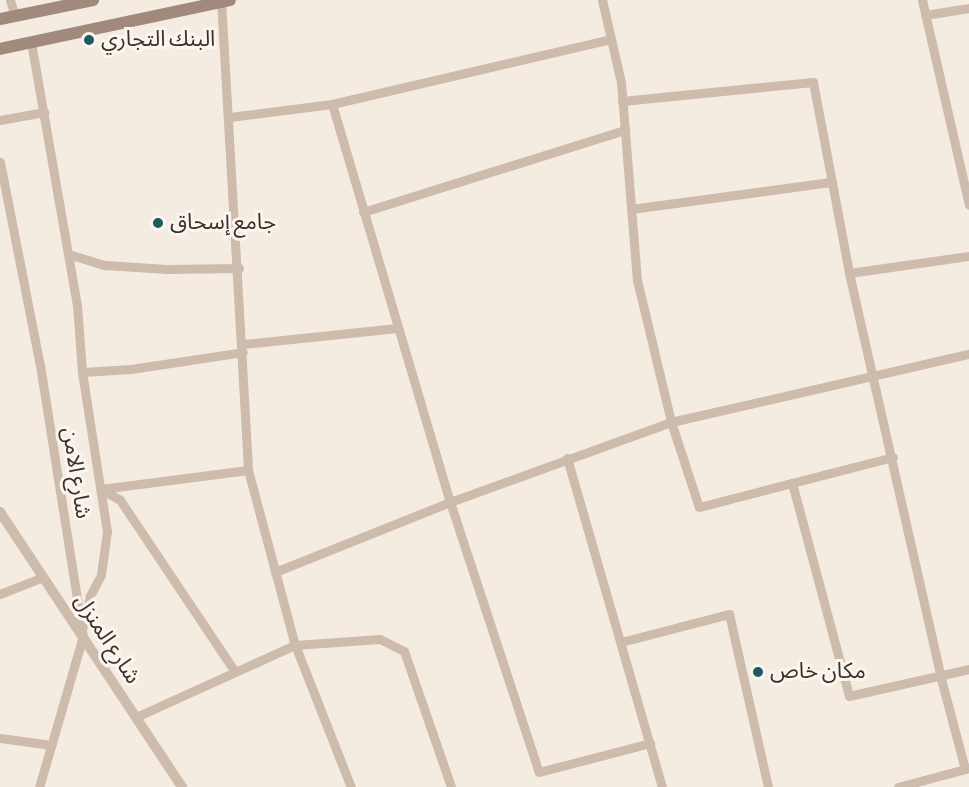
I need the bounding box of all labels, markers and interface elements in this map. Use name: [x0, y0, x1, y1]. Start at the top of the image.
place label: البنك التجاري: [101, 27, 215, 53]
marker: البنك التجاري: [82, 33, 96, 47]
place label: جامع إسحاق: [170, 210, 276, 236]
marker: جامع إسحاق: [151, 216, 165, 230]
street label: شارع الامن: [56, 425, 96, 521]
street label: شارع المنزل: [68, 589, 146, 689]
place label: مكان خاص: [770, 659, 866, 685]
marker: مكان خاص: [751, 665, 765, 679]

